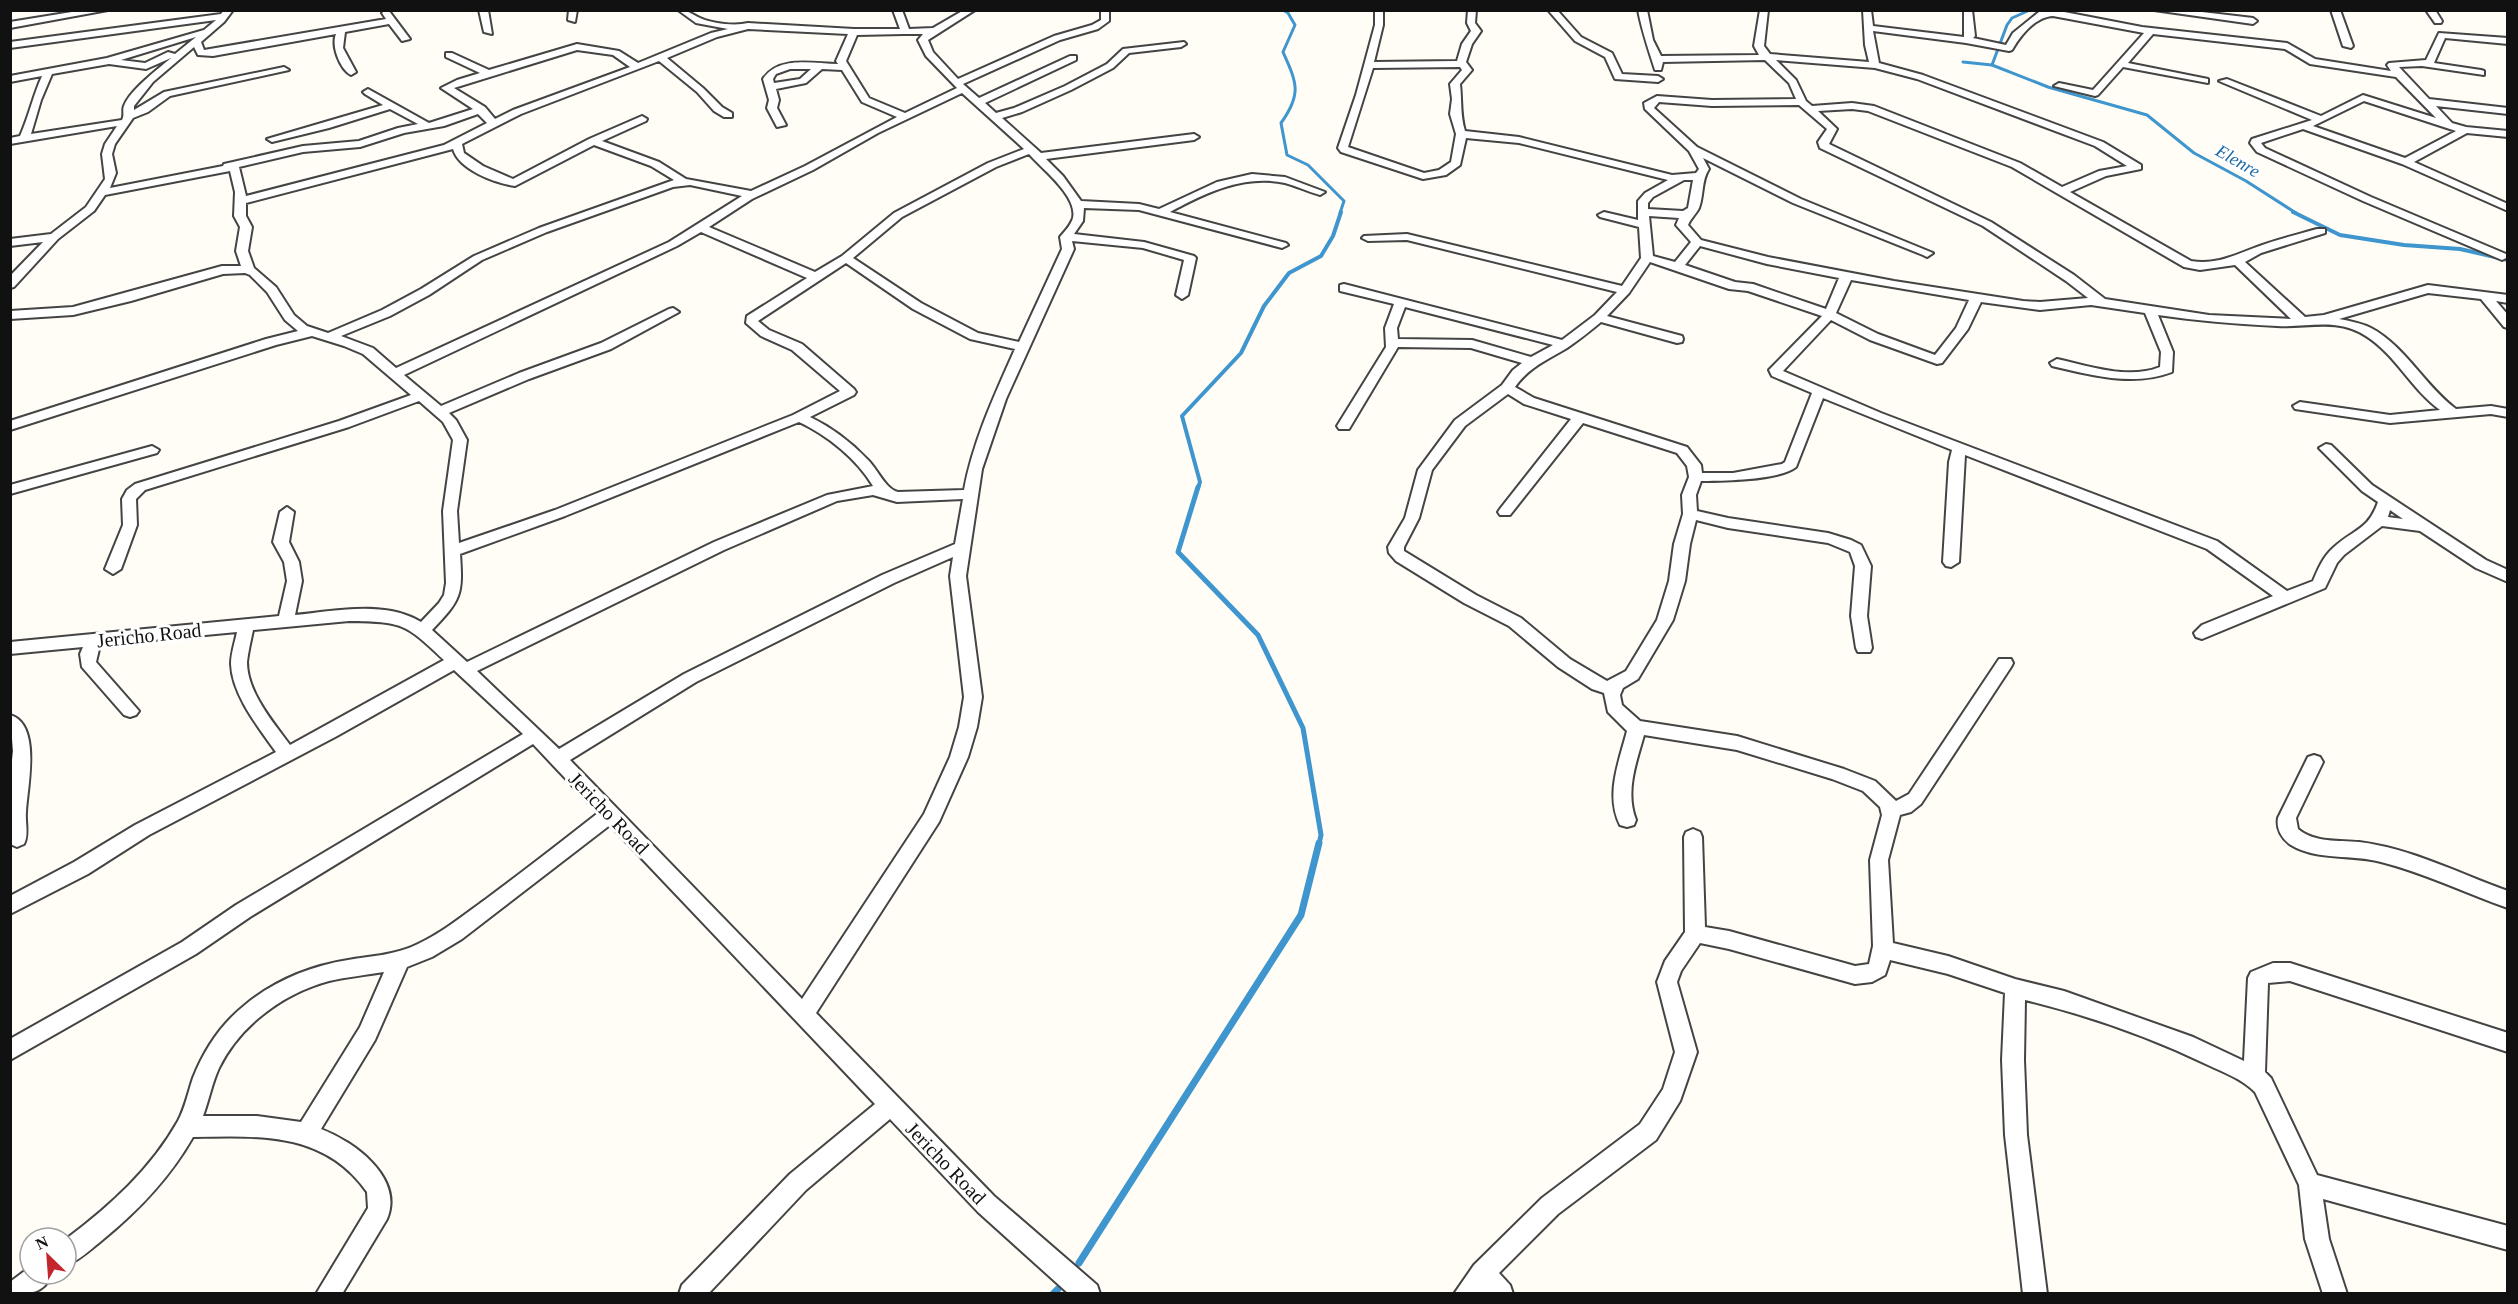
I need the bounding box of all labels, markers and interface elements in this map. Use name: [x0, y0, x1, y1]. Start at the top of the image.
water label: Elenre: [2212, 140, 2263, 181]
street label: Jericho Road: [96, 619, 202, 651]
street label: Jericho Road: [565, 768, 653, 858]
street label: Jericho Road: [902, 1118, 990, 1208]
north arrow: [18, 1226, 78, 1286]
text: N: [33, 1233, 51, 1253]

